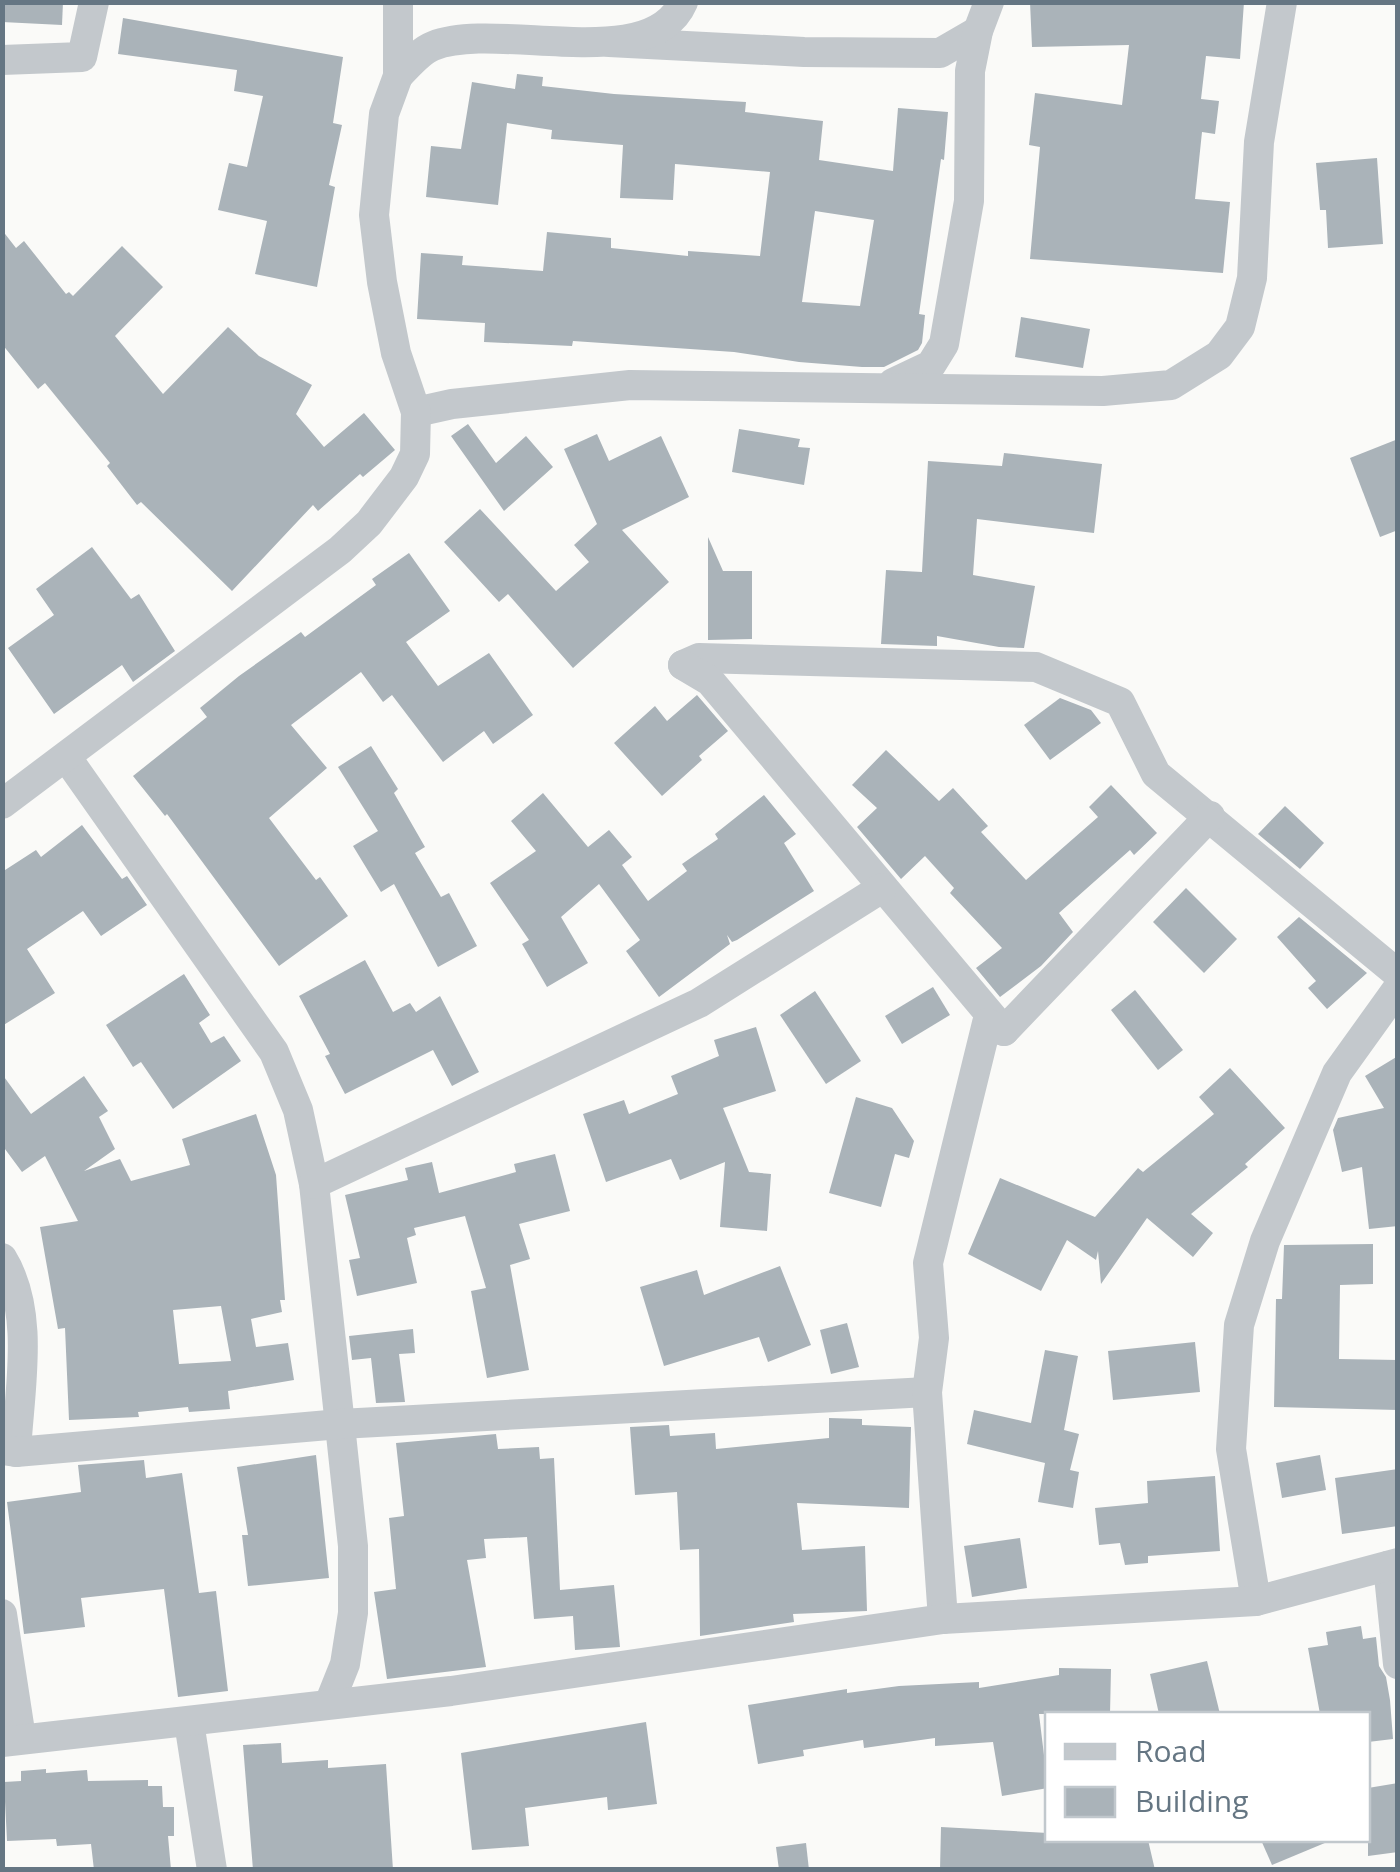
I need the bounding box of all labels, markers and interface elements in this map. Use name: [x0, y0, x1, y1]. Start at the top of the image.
legend: [1045, 1712, 1370, 1842]
text: Road: [1135, 1730, 1207, 1771]
text: Building: [1135, 1780, 1249, 1821]

